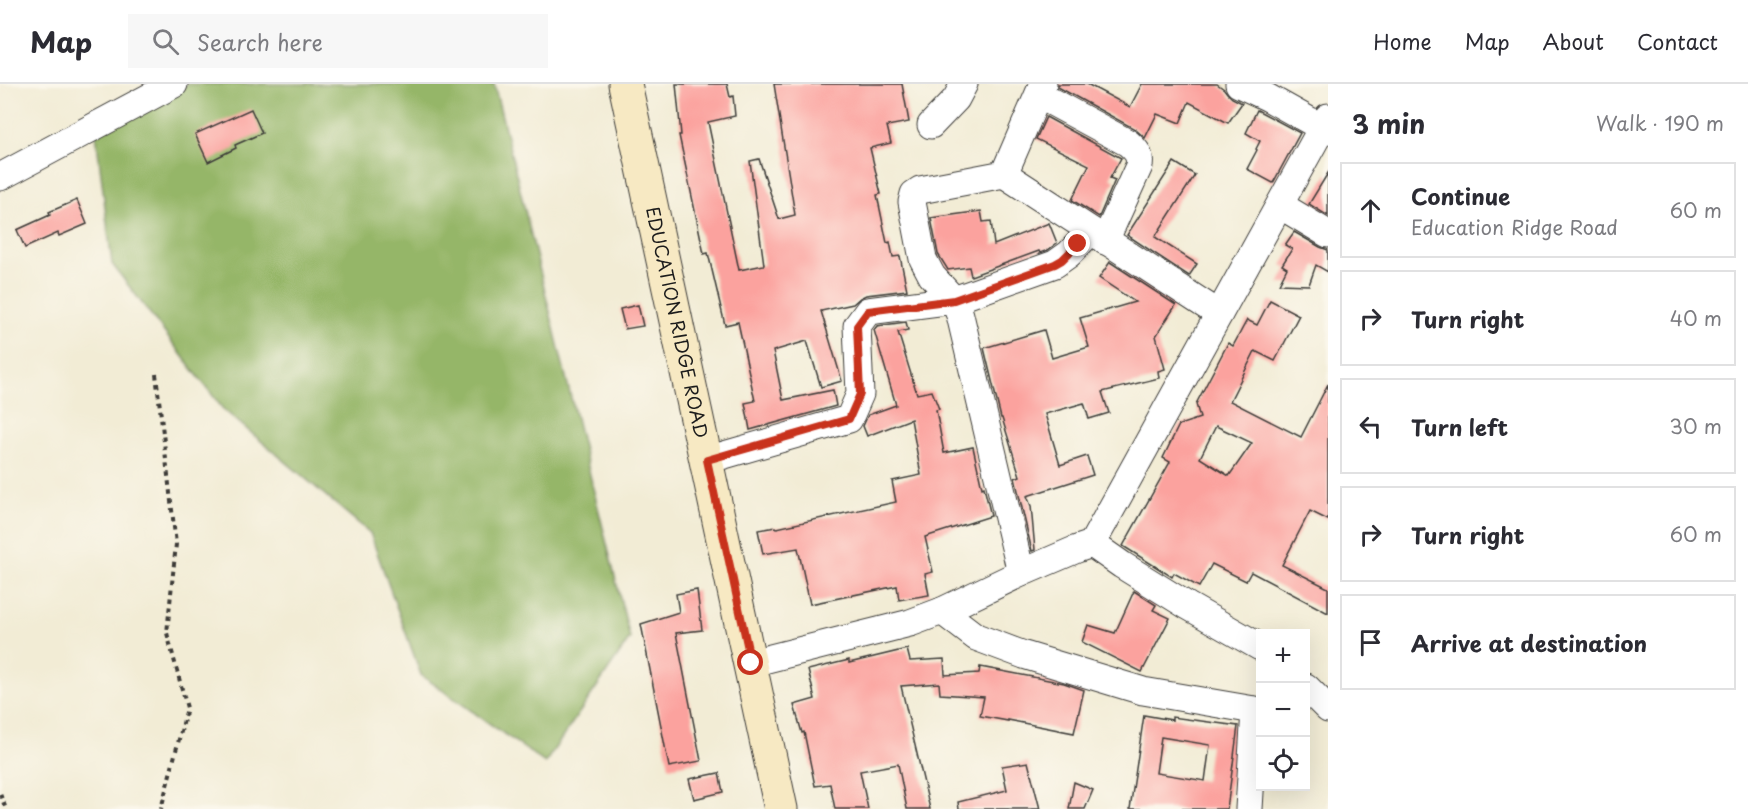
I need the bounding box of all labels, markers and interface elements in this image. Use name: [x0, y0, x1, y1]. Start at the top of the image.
search box: [128, 14, 548, 68]
text: Map: [30, 20, 92, 63]
icon: search: [149, 25, 182, 58]
text: Search here: [197, 25, 323, 58]
text: Home: [1373, 25, 1432, 57]
text: Map: [1465, 25, 1510, 57]
text: About: [1543, 25, 1604, 57]
text: Contact: [1637, 25, 1718, 57]
text: 3 min: [1352, 104, 1425, 143]
text: Walk · 190 m: [1596, 108, 1724, 138]
text: Continue: [1411, 179, 1510, 212]
icon: ahead: [1354, 194, 1387, 227]
text: 60 m: [1670, 195, 1722, 225]
street label: EDUCATION RIDGE ROAD: [640, 204, 716, 440]
text: Education Ridge Road: [1411, 212, 1618, 242]
route end: [1064, 230, 1090, 256]
icon: right: [1354, 302, 1387, 335]
text: Turn right: [1411, 302, 1524, 335]
text: 40 m: [1670, 303, 1722, 333]
icon: left: [1354, 410, 1387, 443]
text: Turn left: [1411, 410, 1508, 443]
text: 30 m: [1669, 411, 1722, 441]
icon: right: [1354, 518, 1387, 551]
text: Turn right: [1411, 518, 1524, 551]
text: 60 m: [1670, 519, 1722, 549]
icon: arrive: [1354, 626, 1387, 659]
text: Arrive at destination: [1411, 626, 1647, 659]
map controls: [1256, 629, 1310, 791]
button: +: [1256, 629, 1310, 683]
route start: [737, 649, 763, 675]
button: −: [1256, 683, 1310, 737]
button: locate: [1256, 737, 1310, 791]

